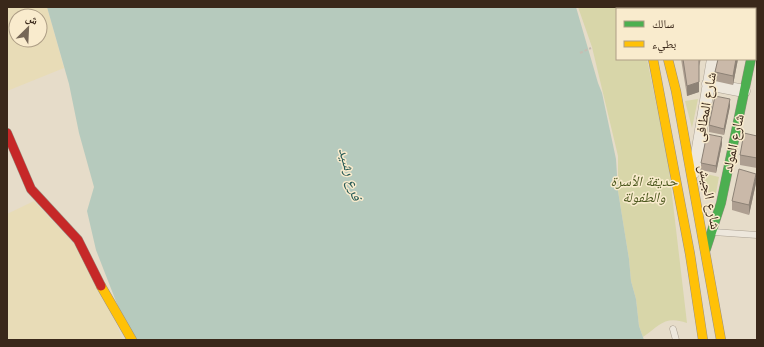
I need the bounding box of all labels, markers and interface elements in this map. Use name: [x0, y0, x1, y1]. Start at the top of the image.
north arrow: [8, 8, 48, 48]
legend: [616, 8, 756, 60]
text: ش: [23, 10, 41, 29]
text: سالك: [652, 16, 674, 31]
text: بطيء: [652, 36, 676, 54]
street label: شارع المطافى: [690, 71, 721, 143]
street label: شارع المولد: [718, 112, 749, 174]
water label: فرع رشيد: [334, 146, 367, 204]
street label: شارع الجيش: [694, 163, 725, 231]
park label: حديقة الأسرة والطفولة: [610, 172, 679, 206]

